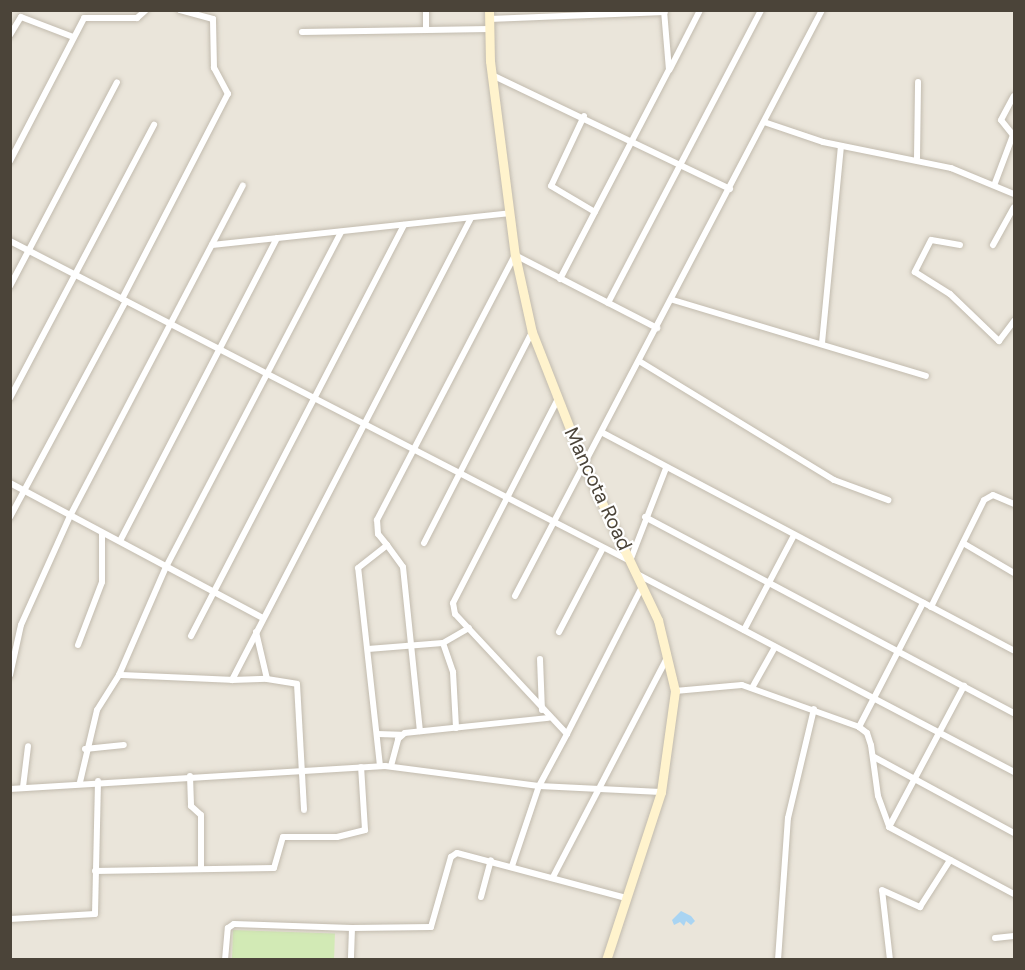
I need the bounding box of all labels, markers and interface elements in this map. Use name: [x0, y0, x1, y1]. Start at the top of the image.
street label: Mancota Road: [559, 424, 637, 554]

